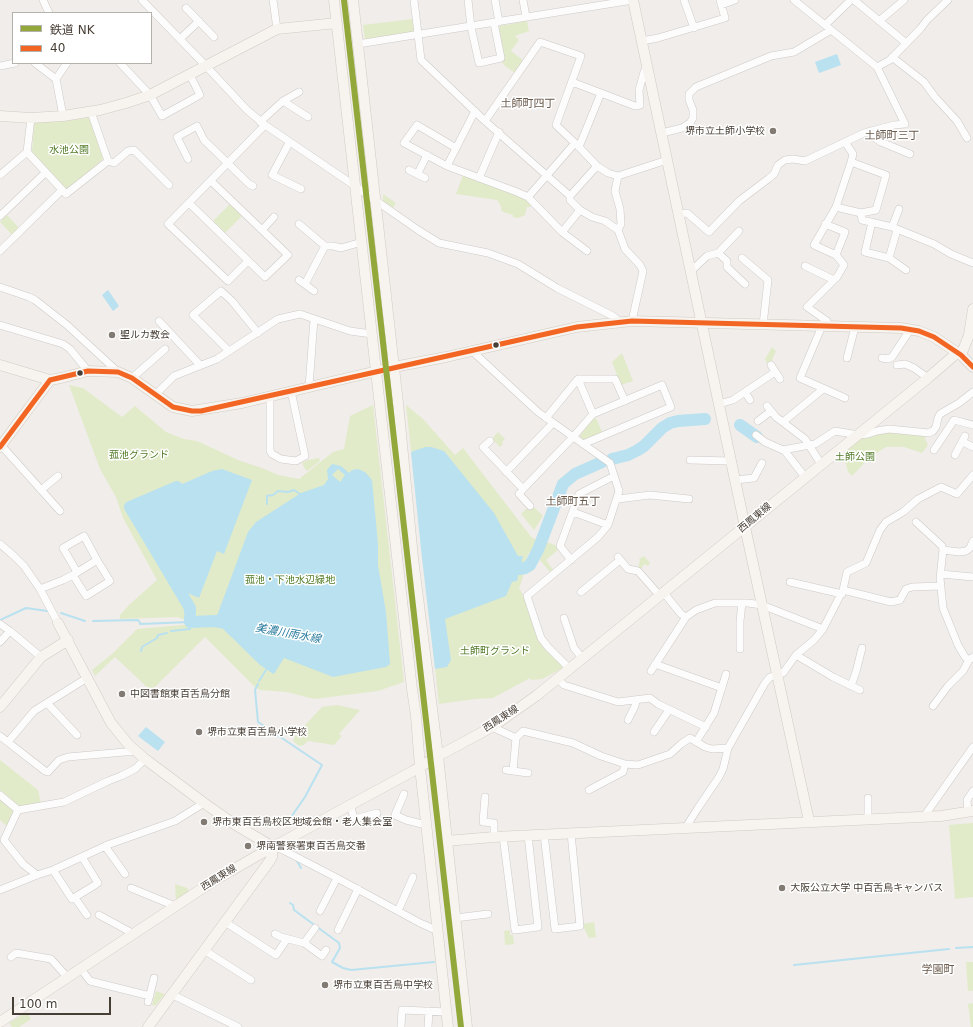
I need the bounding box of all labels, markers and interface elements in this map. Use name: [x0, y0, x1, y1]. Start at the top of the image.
legend: [12, 12, 152, 64]
text: 鉄道 NK: [50, 23, 95, 37]
text: 40: [50, 41, 65, 55]
district label: 土師町四丁: [501, 97, 555, 111]
place label: 堺市立土師小学校: [685, 125, 765, 137]
marker: 堺市立土師小学校: [768, 126, 778, 136]
district label: 土師町三丁: [865, 129, 919, 143]
park label: 水池公園: [49, 144, 89, 156]
place label: 聖ルカ教会: [120, 329, 170, 341]
marker: 聖ルカ教会: [107, 330, 117, 340]
unlabelled marker: [491, 340, 501, 350]
unlabelled marker: [75, 368, 85, 378]
park label: 菰池グランド: [109, 449, 169, 461]
park label: 土師公園: [835, 451, 875, 463]
district label: 土師町五丁: [546, 495, 600, 509]
street label: 西鳳東線: [736, 501, 774, 535]
park label: 菰池・下池水辺緑地: [245, 574, 335, 586]
water label: 美濃川雨水線: [254, 622, 322, 646]
park label: 土師町グランド: [460, 645, 530, 657]
place label: 中図書館東百舌鳥分館: [130, 688, 230, 700]
marker: 中図書館東百舌鳥分館: [117, 689, 127, 699]
street label: 西鳳東線: [481, 703, 521, 735]
place label: 堺市立東百舌鳥小学校: [207, 726, 307, 738]
marker: 堺市立東百舌鳥小学校: [194, 727, 204, 737]
place label: 堺市東百舌鳥校区地域会館・老人集会室: [212, 816, 392, 828]
marker: 堺市東百舌鳥校区地域会館・老人集会室: [199, 817, 209, 827]
place label: 堺南警察署東百舌鳥交番: [256, 840, 366, 852]
marker: 堺南警察署東百舌鳥交番: [243, 841, 253, 851]
street label: 西鳳東線: [199, 862, 239, 894]
place label: 大阪公立大学 中百舌鳥キャンパス: [790, 882, 943, 894]
marker: 大阪公立大学 中百舌鳥キャンパス: [777, 883, 787, 893]
district label: 学園町: [922, 963, 954, 977]
place label: 堺市立東百舌鳥中学校: [333, 979, 433, 991]
marker: 堺市立東百舌鳥中学校: [320, 980, 330, 990]
scale bar: [14, 989, 113, 1015]
text: 100 m: [19, 997, 57, 1011]

